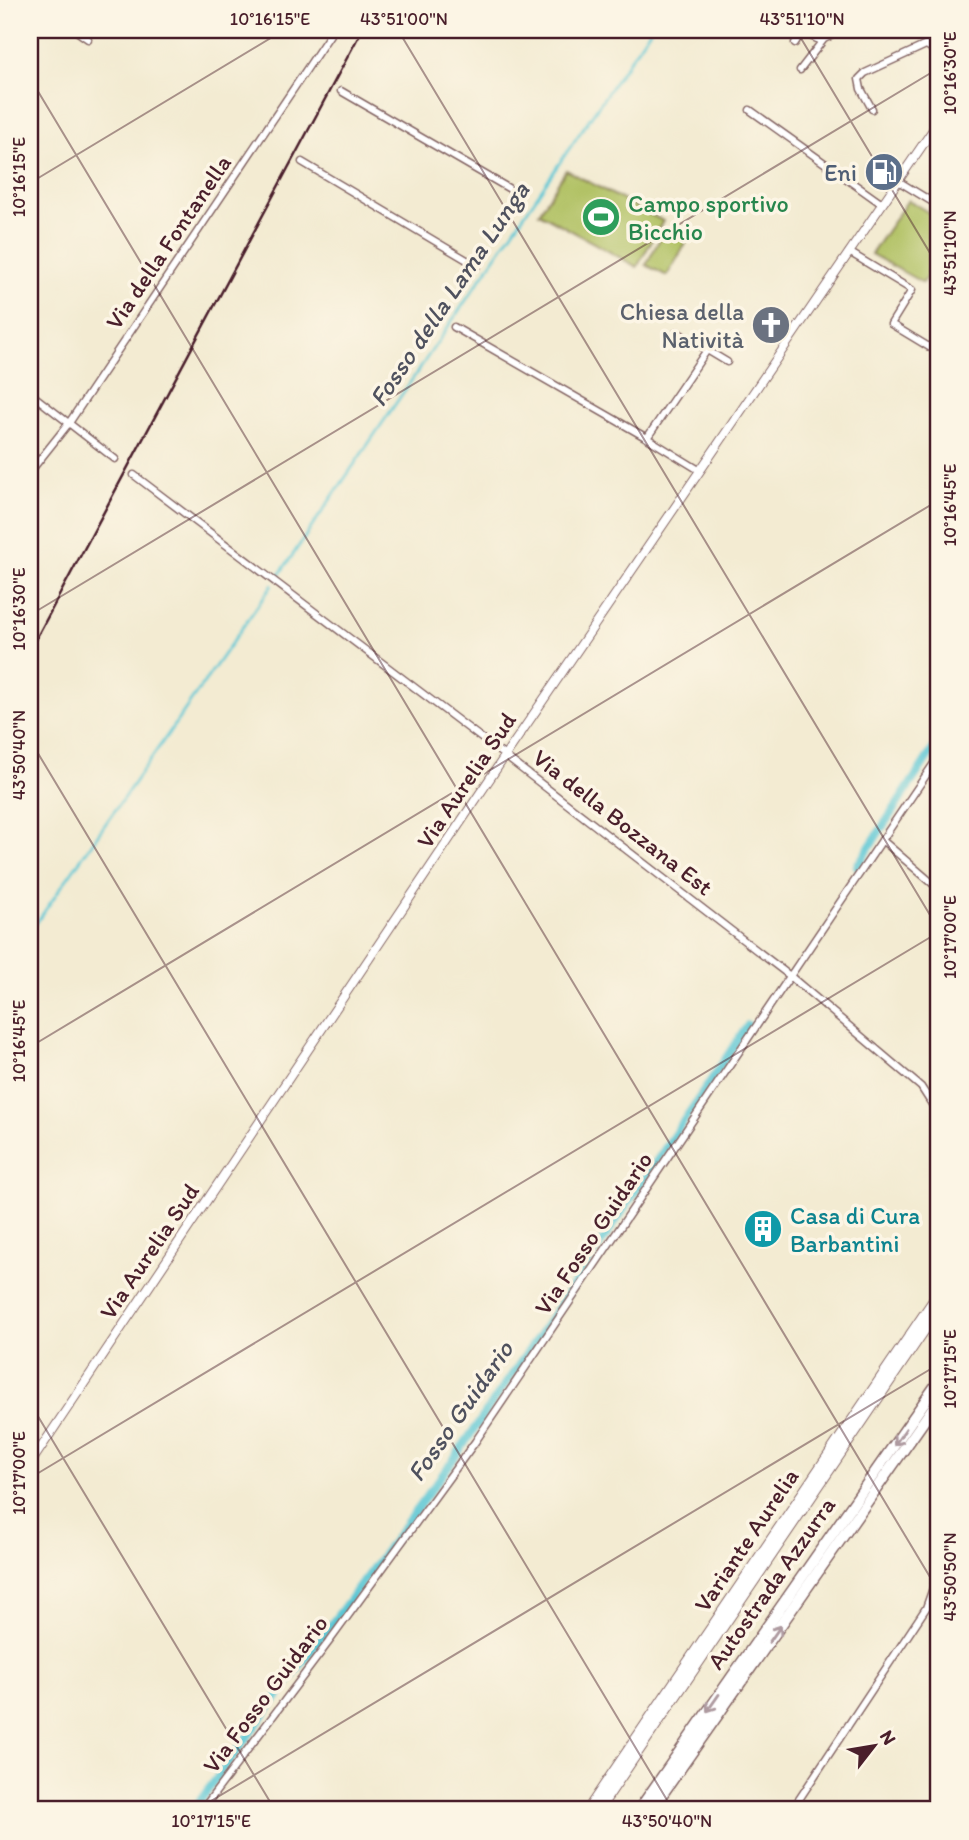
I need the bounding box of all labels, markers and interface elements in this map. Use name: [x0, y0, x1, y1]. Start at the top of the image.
text: 10°16'15"E: [230, 8, 310, 30]
text: 43°51'00"N: [360, 8, 448, 30]
text: 43°51'10"N: [759, 8, 845, 30]
text: 10°16'30"E: [939, 31, 961, 115]
text: 10°16'15"E: [8, 137, 30, 217]
street label: Via della Fontanella: [99, 149, 237, 335]
fuel station icon: Eni: [863, 151, 905, 193]
place label: Eni: [824, 158, 857, 187]
water label: Fosso della Lama Lunga: [362, 175, 537, 412]
place label: Campo sportivo Bicchio: [628, 189, 789, 246]
sports icon: Campo sportivo Bicchio: [580, 196, 622, 238]
text: 43°51'10"N: [939, 210, 961, 296]
place label: Chiesa della Natività: [620, 297, 744, 354]
church icon: Chiesa della Natività: [750, 304, 792, 346]
text: 10°16'45"E: [939, 464, 961, 546]
text: 10°16'30"E: [8, 567, 30, 651]
street label: Via Aurelia Sud: [410, 706, 522, 854]
text: 43°50'40"N: [8, 710, 30, 800]
street label: Via della Bozzana Est: [527, 743, 719, 901]
text: 10°17'00"E: [939, 895, 961, 979]
text: 10°16'45"E: [8, 1000, 30, 1082]
street label: Via Fosso Guidario: [528, 1146, 658, 1320]
street label: Via Aurelia Sud: [93, 1177, 205, 1325]
place label: Casa di Cura Barbantini: [790, 1201, 920, 1258]
building icon: Casa di Cura Barbantini: [742, 1208, 784, 1250]
text: 10°17'15"E: [939, 1329, 961, 1409]
water label: Fosso Guidario: [400, 1334, 521, 1487]
one-way arrow: [893, 1427, 907, 1446]
text: 10°17'00"E: [8, 1431, 30, 1515]
street label: Variante Aurelia: [687, 1463, 805, 1617]
street label: Autostrada Azzurra: [701, 1491, 842, 1675]
text: 43°50'50"N: [939, 1532, 961, 1622]
street label: Via Fosso Guidario: [196, 1609, 334, 1779]
one-way arrow: [768, 1625, 782, 1644]
one-way arrow: [706, 1693, 720, 1712]
north arrow: [839, 1710, 909, 1780]
text: N: [875, 1726, 901, 1749]
text: 10°17'15"E: [171, 1810, 251, 1832]
text: 43°50'40"N: [622, 1810, 712, 1832]

